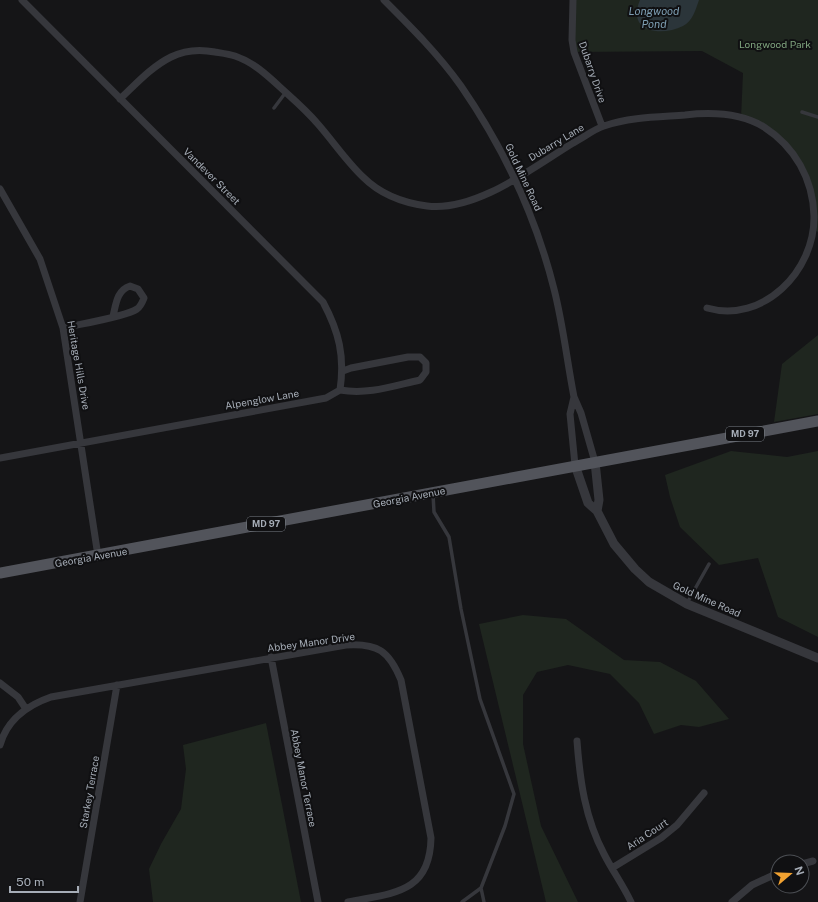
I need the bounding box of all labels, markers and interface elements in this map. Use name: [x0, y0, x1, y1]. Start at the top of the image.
water label: Longwood Pond: [629, 5, 680, 30]
park label: Longwood Park: [739, 38, 811, 50]
street label: Dubarry Drive: [577, 40, 609, 104]
street label: Dubarry Lane: [526, 121, 586, 163]
street label: Gold Mine Road: [503, 141, 545, 213]
street label: Vandever Street: [181, 145, 243, 207]
street label: Heritage Hills Drive: [65, 319, 93, 411]
street label: Alpenglow Lane: [224, 387, 300, 411]
road number: MD 97: [726, 427, 764, 441]
street label: Georgia Avenue: [372, 484, 446, 510]
road number: MD 97: [247, 517, 285, 531]
street label: Georgia Avenue: [54, 545, 129, 569]
street label: Gold Mine Road: [671, 579, 743, 619]
street label: Abbey Manor Drive: [266, 630, 356, 654]
street label: Abbey Manor Terrace: [289, 728, 319, 828]
street label: Starkey Terrace: [77, 754, 101, 829]
street label: Aria Court: [624, 816, 670, 852]
north arrow: [770, 854, 810, 894]
text: N: [792, 865, 807, 877]
scale bar: [10, 868, 78, 894]
text: 50 m: [16, 875, 44, 889]

